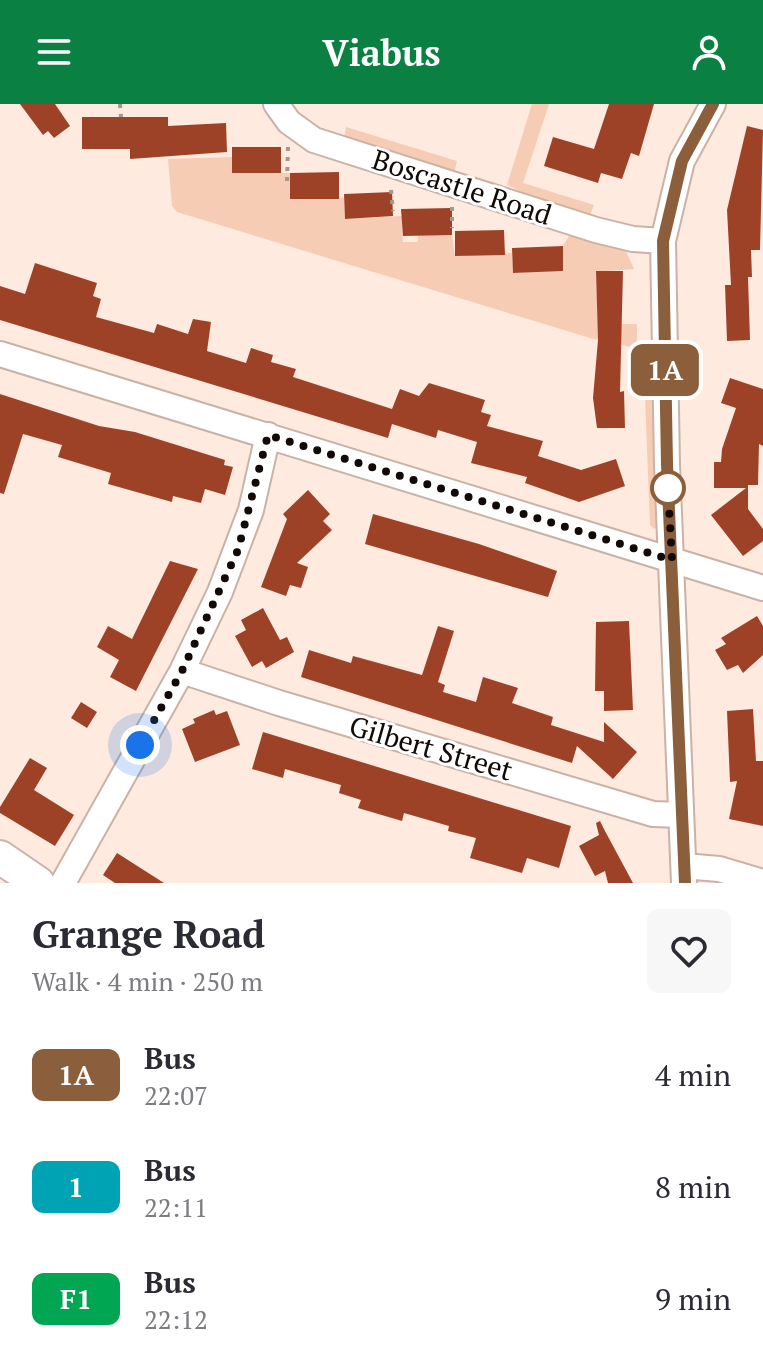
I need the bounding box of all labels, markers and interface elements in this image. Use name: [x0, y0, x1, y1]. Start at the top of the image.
text: Viabus: [322, 29, 441, 76]
icon: menu: [32, 30, 76, 74]
icon: person: [687, 30, 731, 74]
street label: Boscastle Road: [368, 140, 556, 233]
line badge: 1A: [629, 344, 701, 396]
text: 1A: [647, 351, 683, 388]
unlabelled marker: [651, 471, 685, 505]
street label: Gilbert Street: [345, 707, 518, 789]
your location: [120, 725, 160, 765]
text: Grange Road: [32, 909, 265, 959]
button: heart: [647, 909, 731, 993]
text: Walk · 4 min · 250 m: [32, 964, 263, 998]
text: Bus: [144, 1038, 196, 1078]
text: 4 min: [655, 1055, 731, 1095]
text: 1A: [58, 1056, 94, 1093]
text: 22:07: [144, 1078, 208, 1112]
text: Bus: [144, 1150, 196, 1190]
text: 8 min: [655, 1167, 731, 1207]
text: 1: [68, 1168, 84, 1205]
text: 22:11: [144, 1190, 208, 1224]
text: Bus: [144, 1262, 196, 1302]
text: 9 min: [655, 1279, 731, 1319]
text: F1: [60, 1280, 92, 1317]
text: 22:12: [144, 1302, 208, 1336]

